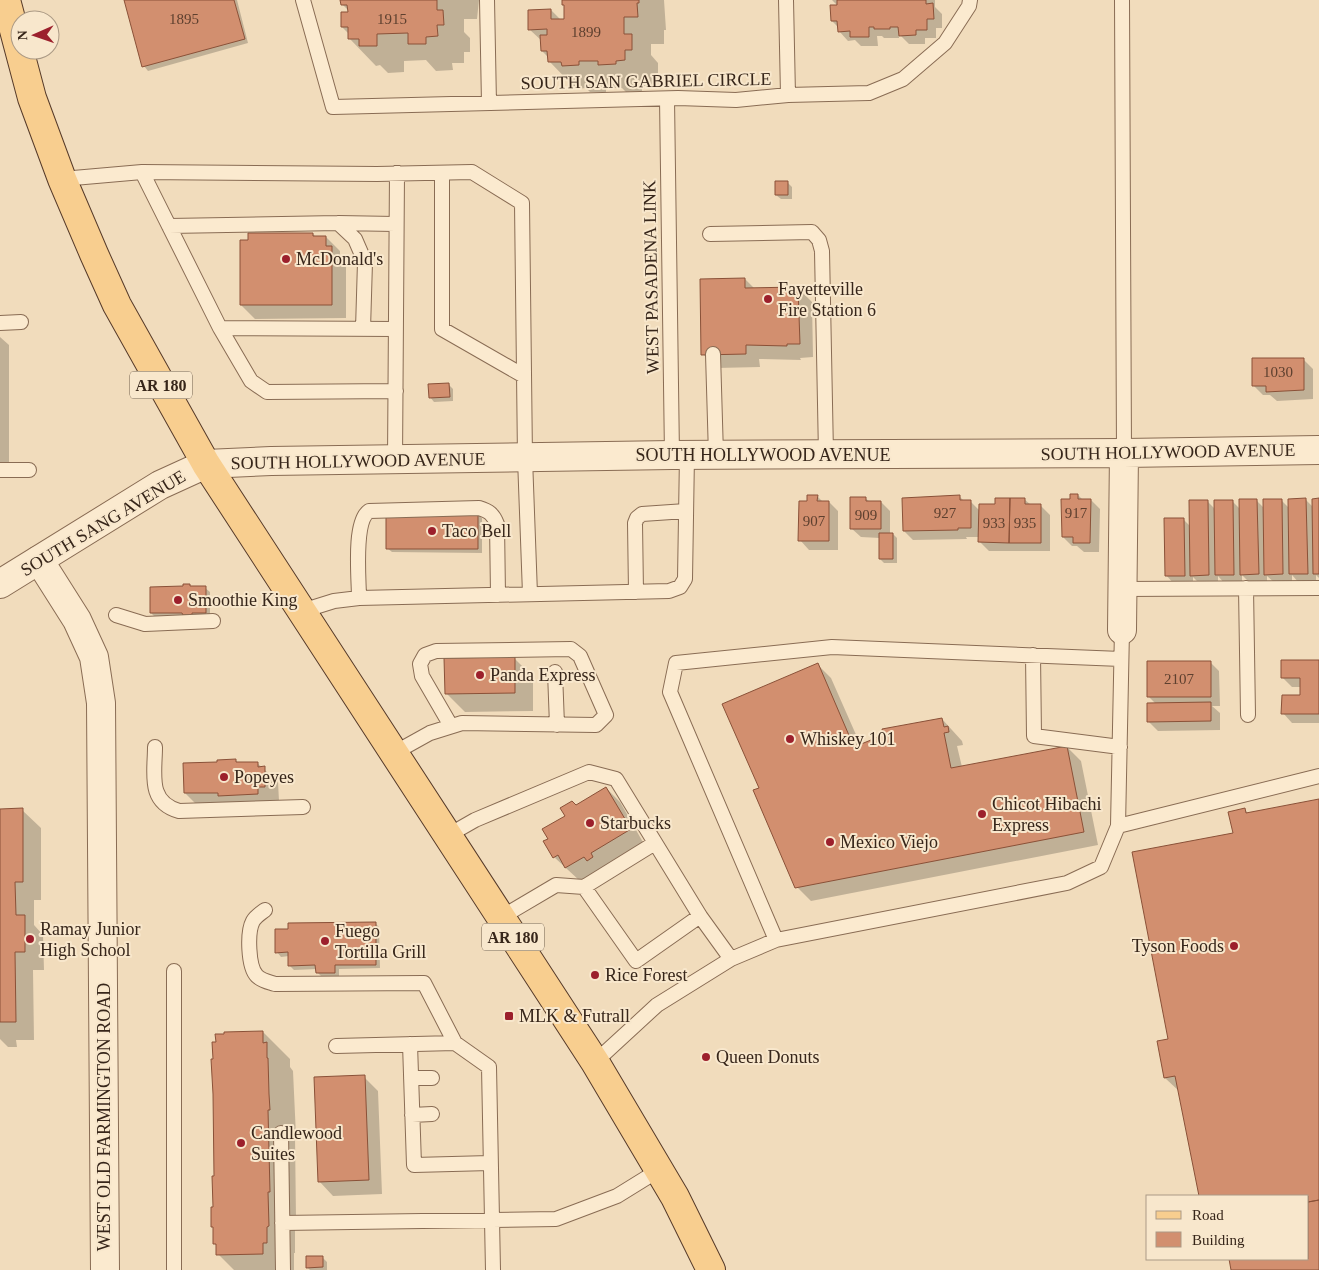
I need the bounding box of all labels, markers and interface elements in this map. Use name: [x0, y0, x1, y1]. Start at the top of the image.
north arrow: [10, 10, 60, 60]
house number: 1895: [169, 11, 199, 27]
house number: 1915: [377, 11, 407, 27]
house number: 1899: [571, 24, 601, 40]
text: N: [15, 30, 30, 41]
street label: SOUTH SAN GABRIEL CIRCLE: [520, 69, 772, 93]
street label: WEST PASADENA LINK: [639, 180, 663, 374]
place label: McDonald's: [296, 249, 383, 269]
marker: McDonald's: [280, 253, 292, 265]
place label: Fayetteville Fire Station 6: [778, 279, 876, 320]
marker: Fayetteville Fire Station 6: [762, 293, 774, 305]
house number: 1030: [1263, 364, 1293, 380]
road number: AR 180: [130, 372, 192, 398]
street label: SOUTH HOLLYWOOD AVENUE: [1040, 440, 1296, 464]
street label: SOUTH HOLLYWOOD AVENUE: [636, 445, 890, 465]
street label: SOUTH HOLLYWOOD AVENUE: [230, 449, 486, 473]
street label: SOUTH SANG AVENUE: [17, 466, 189, 580]
house number: 927: [934, 505, 957, 521]
house number: 917: [1065, 505, 1088, 521]
house number: 909: [855, 507, 877, 523]
house number: 907: [803, 513, 826, 529]
house number: 933: [983, 515, 1005, 531]
house number: 935: [1014, 515, 1036, 531]
place label: Taco Bell: [442, 521, 511, 541]
marker: Taco Bell: [426, 525, 438, 537]
place label: Smoothie King: [188, 590, 298, 610]
marker: Smoothie King: [172, 594, 184, 606]
place label: Panda Express: [490, 665, 595, 685]
marker: Panda Express: [474, 669, 486, 681]
house number: 2107: [1164, 671, 1195, 687]
place label: Whiskey 101: [800, 729, 895, 749]
marker: Whiskey 101: [784, 733, 796, 745]
place label: Popeyes: [234, 767, 294, 787]
marker: Popeyes: [218, 771, 230, 783]
place label: Chicot Hibachi Express: [992, 794, 1101, 835]
marker: Chicot Hibachi Express: [976, 808, 988, 820]
place label: Starbucks: [600, 813, 671, 833]
marker: Starbucks: [584, 817, 596, 829]
place label: Mexico Viejo: [840, 832, 938, 852]
marker: Mexico Viejo: [824, 836, 836, 848]
place label: Ramay Junior High School: [40, 919, 141, 960]
place label: Fuego Tortilla Grill: [335, 921, 426, 962]
road number: AR 180: [482, 924, 544, 950]
marker: Ramay Junior High School: [24, 933, 36, 945]
marker: Fuego Tortilla Grill: [319, 935, 331, 947]
place label: Tyson Foods: [1132, 936, 1224, 956]
marker: Tyson Foods: [1228, 940, 1240, 952]
place label: Rice Forest: [605, 965, 688, 985]
marker: Rice Forest: [589, 969, 601, 981]
street label: WEST OLD FARMINGTON ROAD: [94, 983, 114, 1251]
place label: MLK & Futrall: [519, 1006, 630, 1026]
marker: MLK & Futrall: [503, 1010, 515, 1022]
place label: Queen Donuts: [716, 1047, 819, 1067]
marker: Queen Donuts: [700, 1051, 712, 1063]
place label: Candlewood Suites: [251, 1123, 342, 1164]
marker: Candlewood Suites: [235, 1137, 247, 1149]
legend: [1146, 1195, 1309, 1260]
text: Road: [1192, 1207, 1224, 1223]
text: Building: [1192, 1232, 1245, 1248]

